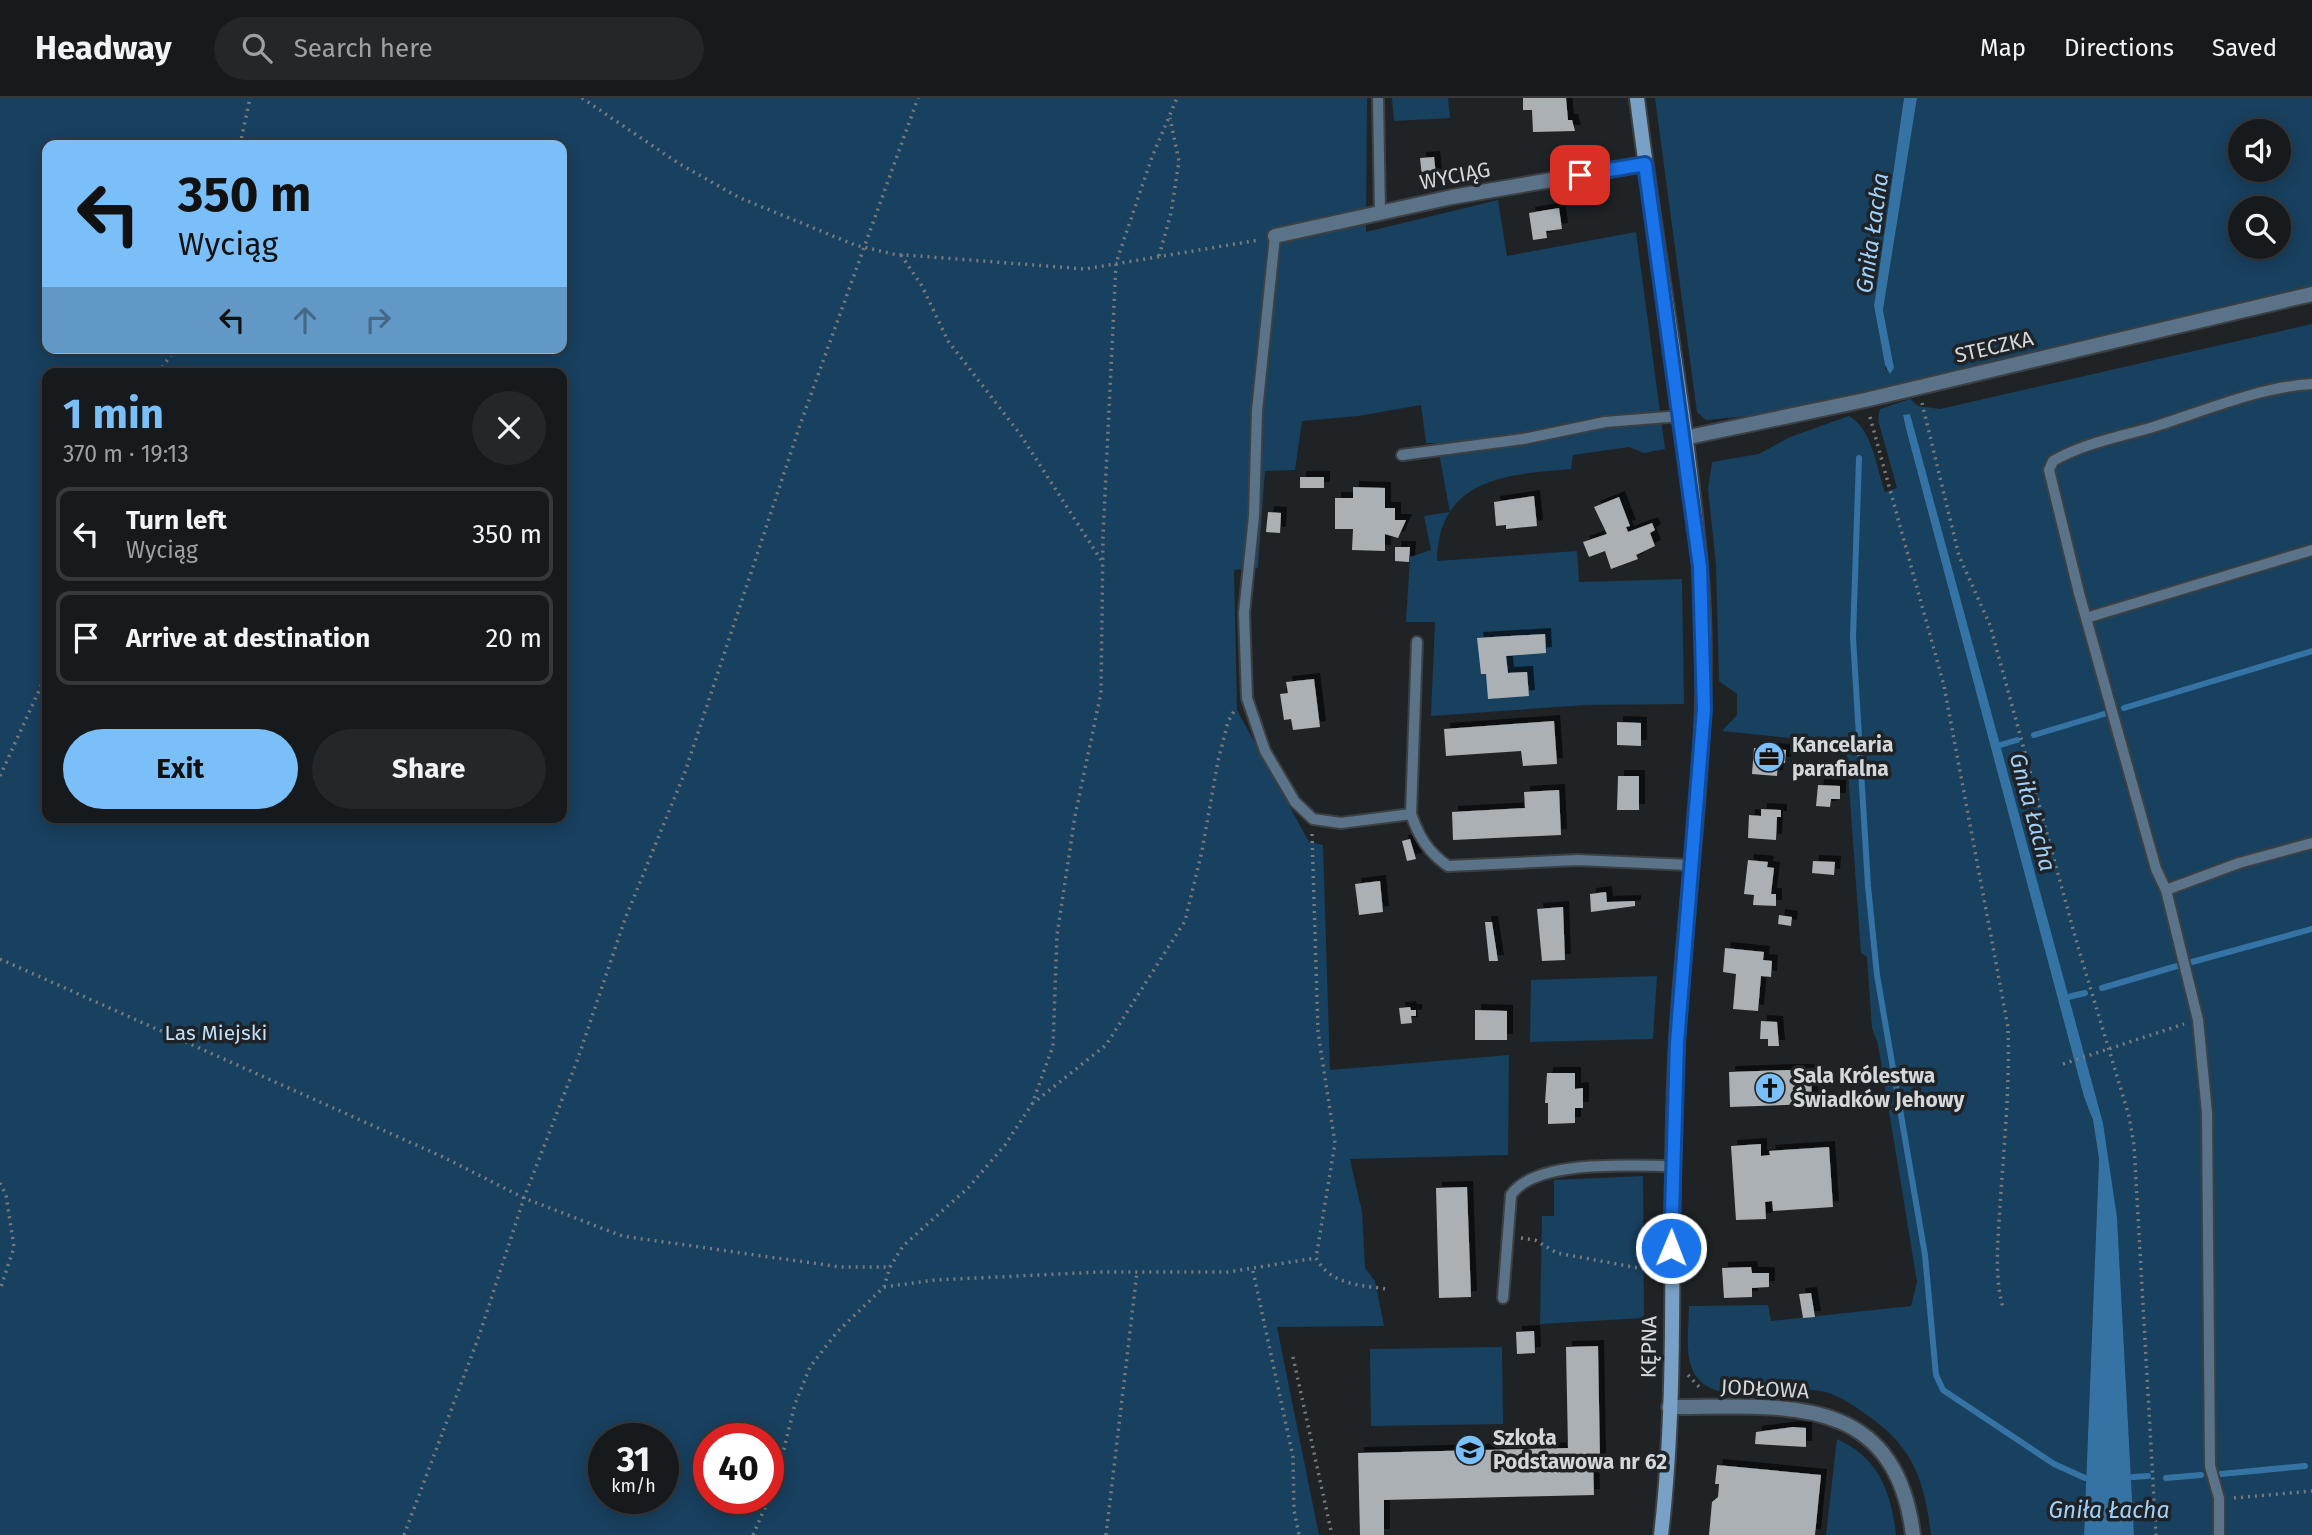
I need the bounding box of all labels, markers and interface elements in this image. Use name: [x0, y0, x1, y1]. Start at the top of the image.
search box: [214, 17, 704, 80]
text: Headway: [35, 28, 172, 68]
icon: search: [238, 29, 276, 67]
text: Search here: [294, 33, 433, 64]
text: Map: [1980, 34, 2026, 62]
text: Directions: [2064, 34, 2174, 62]
text: Saved: [2212, 34, 2277, 62]
map controls: [2228, 119, 2291, 259]
button: sound: [2228, 119, 2291, 182]
pin: [1550, 145, 1610, 205]
street label: WYCIĄG: [1418, 156, 1492, 196]
icon: arrive: [1561, 156, 1599, 194]
text: 350 m: [178, 165, 311, 224]
icon: left: [63, 168, 154, 259]
water label: Gniła Łacha: [1850, 171, 1894, 295]
button: search: [2228, 196, 2291, 259]
text: Wyciąg: [178, 225, 278, 263]
icon: left: [213, 301, 251, 339]
icon: ahead: [286, 301, 324, 339]
icon: right: [359, 301, 397, 339]
street label: STECZKA: [1952, 325, 2036, 369]
text: 1 min: [63, 389, 164, 439]
button: close: [472, 391, 546, 465]
text: 370 m · 19:13: [63, 440, 189, 468]
text: Turn left: [126, 505, 227, 536]
icon: left: [67, 515, 105, 553]
text: 350 m: [472, 519, 542, 550]
text: Wyciąg: [126, 536, 198, 564]
icon: arrive: [67, 619, 105, 657]
text: Arrive at destination: [126, 623, 370, 654]
text: 20 m: [485, 623, 542, 654]
button: Exit: [63, 729, 298, 809]
button: Share: [312, 729, 546, 809]
place label: Kancelaria parafialna: [1792, 732, 1893, 782]
office icon: Kancelaria parafialna: [1752, 740, 1786, 774]
water label: Gniła Łacha: [2004, 750, 2062, 874]
park label: Las Miejski: [165, 1020, 267, 1046]
place label: Sala Królestwa Świadków Jehowy: [1793, 1063, 1964, 1113]
church icon: Sala Królestwa Świadków Jehowy: [1753, 1071, 1787, 1105]
position arrow: [1634, 1211, 1708, 1285]
street label: KĘPNA: [1635, 1316, 1663, 1378]
street label: JODŁOWA: [1720, 1374, 1810, 1404]
speed limit sign: 40: [693, 1423, 784, 1514]
place label: Szkoła Podstawowa nr 62: [1493, 1425, 1667, 1475]
school or university icon: Szkoła Podstawowa nr 62: [1453, 1433, 1487, 1467]
text: 31: [617, 1438, 650, 1480]
text: km/h: [611, 1475, 656, 1497]
water label: Gniła Łacha: [2048, 1496, 2170, 1524]

